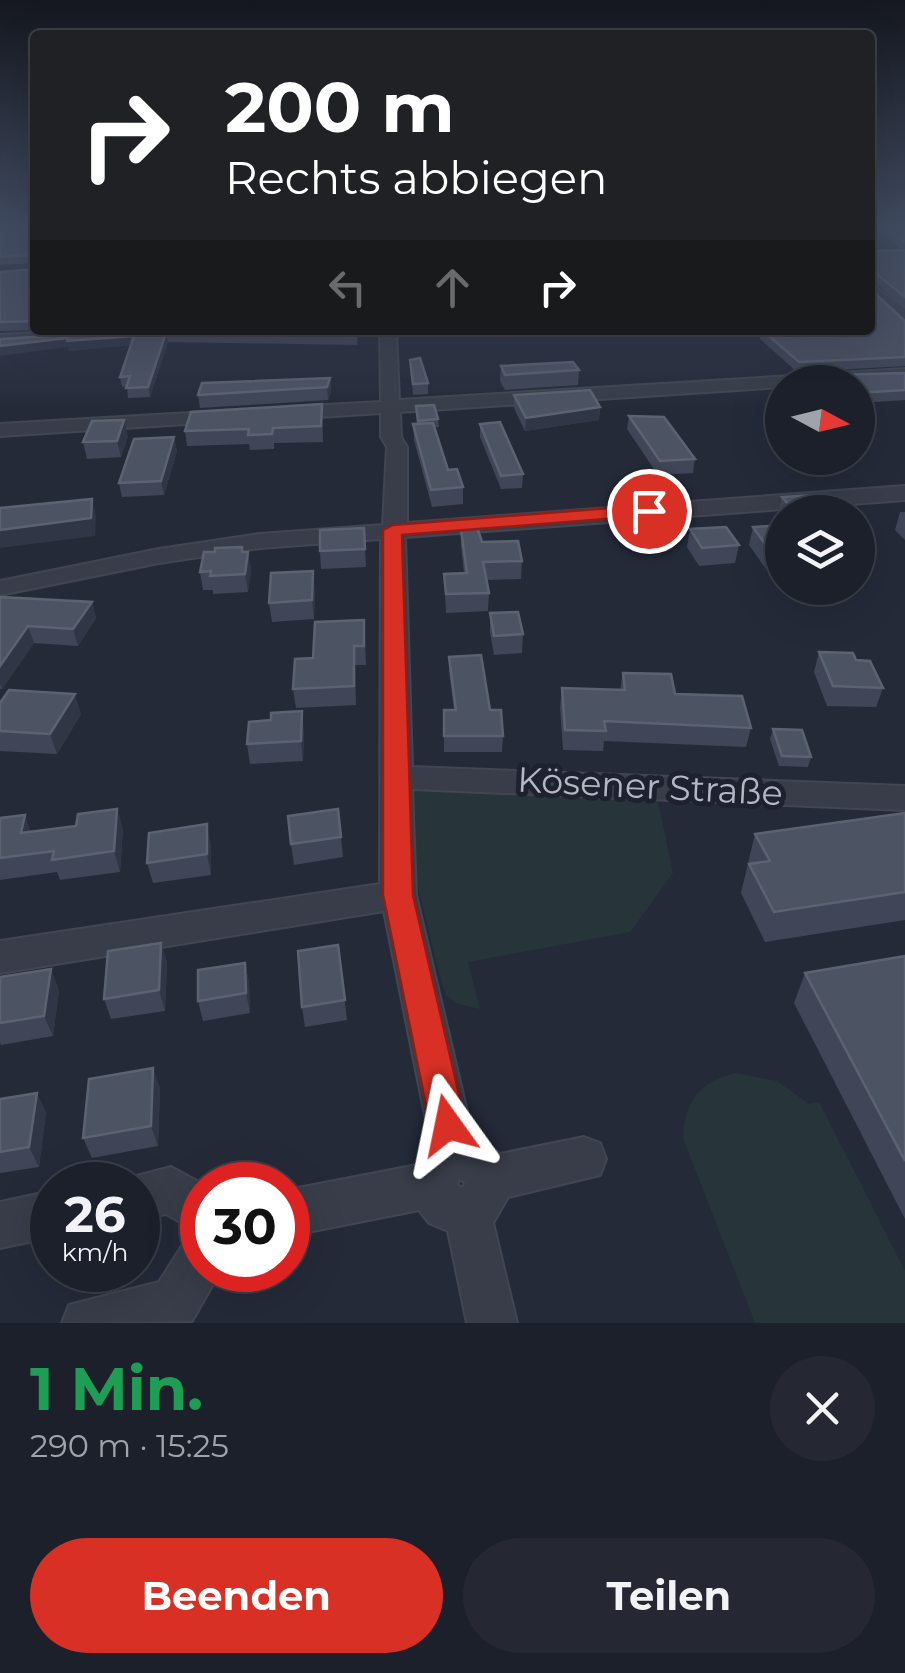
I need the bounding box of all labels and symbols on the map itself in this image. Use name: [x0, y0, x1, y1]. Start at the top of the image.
north arrow: [765, 365, 875, 475]
pin: [607, 469, 692, 554]
street label: Kösener Straße: [516, 758, 784, 814]
position arrow: [396, 1073, 500, 1177]
speed limit sign: 30: [180, 1162, 310, 1292]

